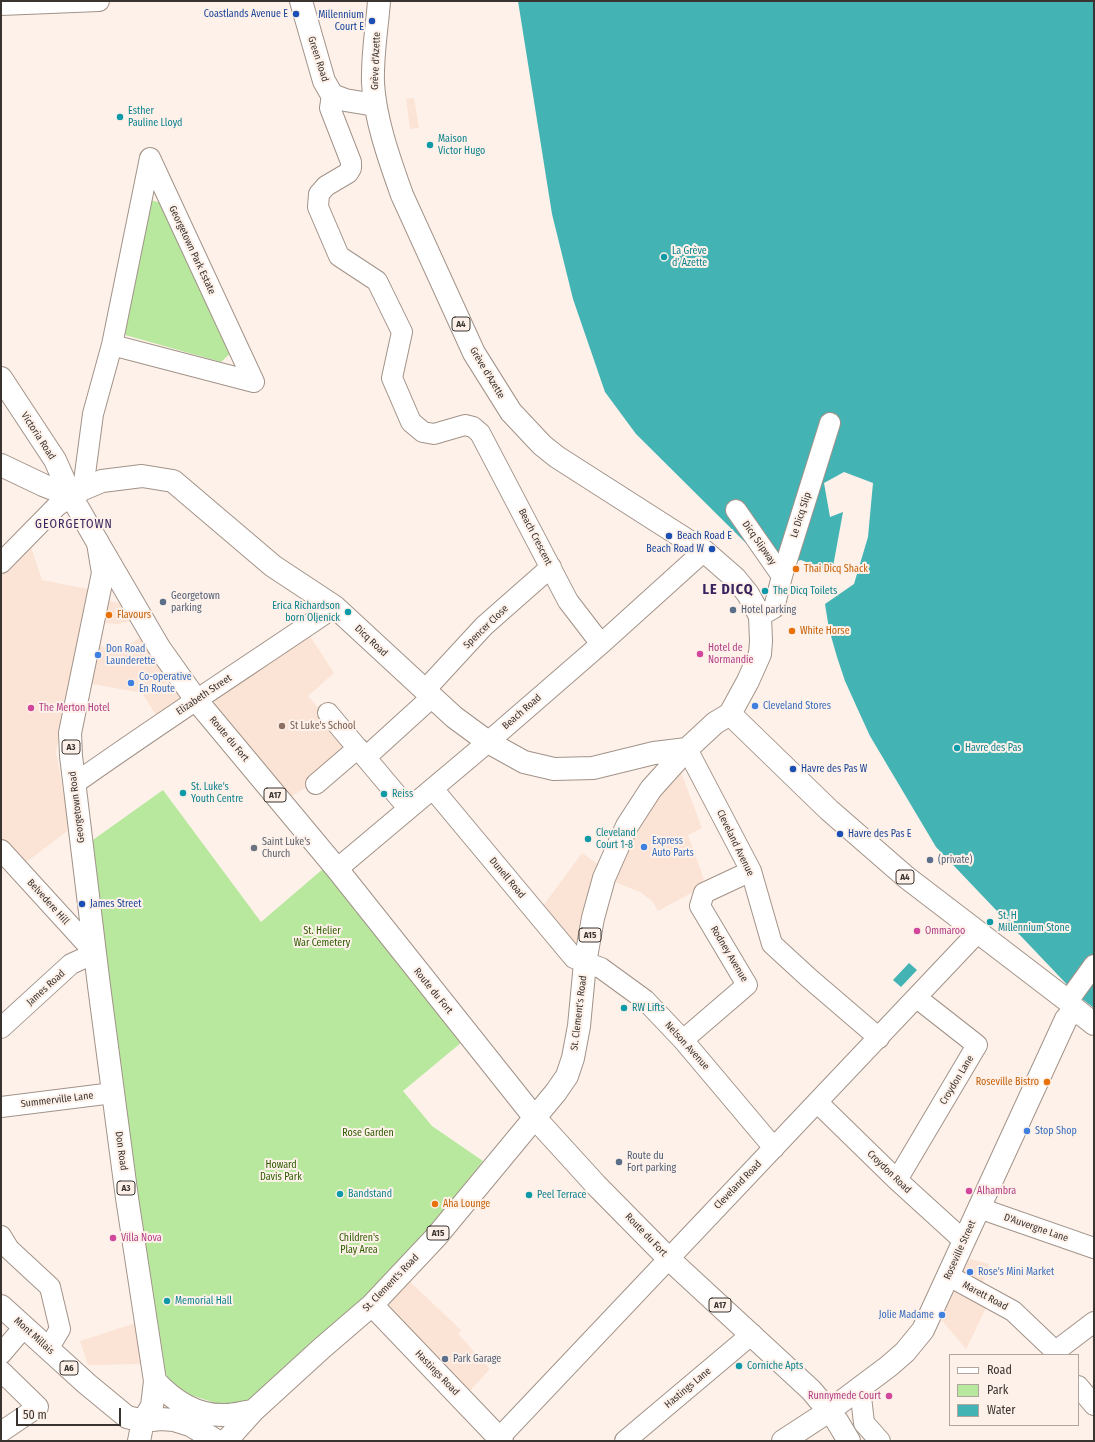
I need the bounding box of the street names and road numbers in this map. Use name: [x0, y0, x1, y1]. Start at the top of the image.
street label: Grève d'Azette: [369, 32, 383, 90]
street label: Green Road: [305, 35, 331, 83]
street label: Georgetown Park Estate: [166, 204, 218, 296]
road number: A4: [452, 317, 470, 331]
street label: Grève d'Azette: [467, 345, 507, 401]
street label: Victoria Road: [18, 410, 58, 462]
street label: Le Dicq Slip: [788, 491, 814, 539]
street label: Beach Crescent: [516, 507, 554, 567]
street label: Dicq Slipway: [739, 519, 779, 567]
street label: Spencer Close: [461, 603, 511, 651]
street label: Dicq Road: [352, 623, 390, 659]
street label: Elizabeth Street: [174, 672, 234, 718]
street label: Beach Road: [500, 692, 544, 732]
street label: Route du Fort: [207, 714, 251, 764]
road number: A3: [62, 740, 80, 754]
street label: Georgetown Road: [67, 771, 87, 843]
road number: A17: [264, 788, 286, 802]
street label: Cleveland Avenue: [714, 808, 756, 878]
street label: Dunell Road: [486, 855, 528, 901]
road number: A4: [896, 870, 914, 884]
street label: Belvedere Hill: [24, 877, 72, 927]
street label: Rodney Avenue: [708, 924, 750, 984]
road number: A15: [579, 928, 601, 942]
street label: Route du Fort: [411, 966, 455, 1016]
street label: James Road: [24, 968, 68, 1008]
street label: St. Clement's Road: [568, 975, 590, 1051]
street label: Nelson Avenue: [662, 1019, 712, 1073]
street label: Croydon Lane: [938, 1053, 976, 1107]
street label: Summerville Lane: [20, 1090, 94, 1110]
street label: Don Road: [112, 1131, 130, 1171]
street label: Croydon Road: [864, 1148, 914, 1196]
street label: Cleveland Road: [712, 1158, 764, 1212]
road number: A3: [117, 1181, 135, 1195]
street label: Route du Fort: [623, 1211, 669, 1259]
street label: D'Auvergne Lane: [1002, 1211, 1070, 1245]
street label: Roseville Street: [942, 1218, 978, 1282]
road number: A15: [427, 1226, 449, 1240]
street label: St. Clement's Road: [360, 1252, 422, 1314]
street label: Marett Road: [960, 1279, 1010, 1313]
road number: A17: [709, 1298, 731, 1312]
street label: Mont Millais: [11, 1315, 57, 1357]
street label: Hastings Road: [412, 1348, 462, 1398]
road number: A6: [60, 1361, 78, 1375]
street label: Hastings Lane: [662, 1365, 714, 1411]

